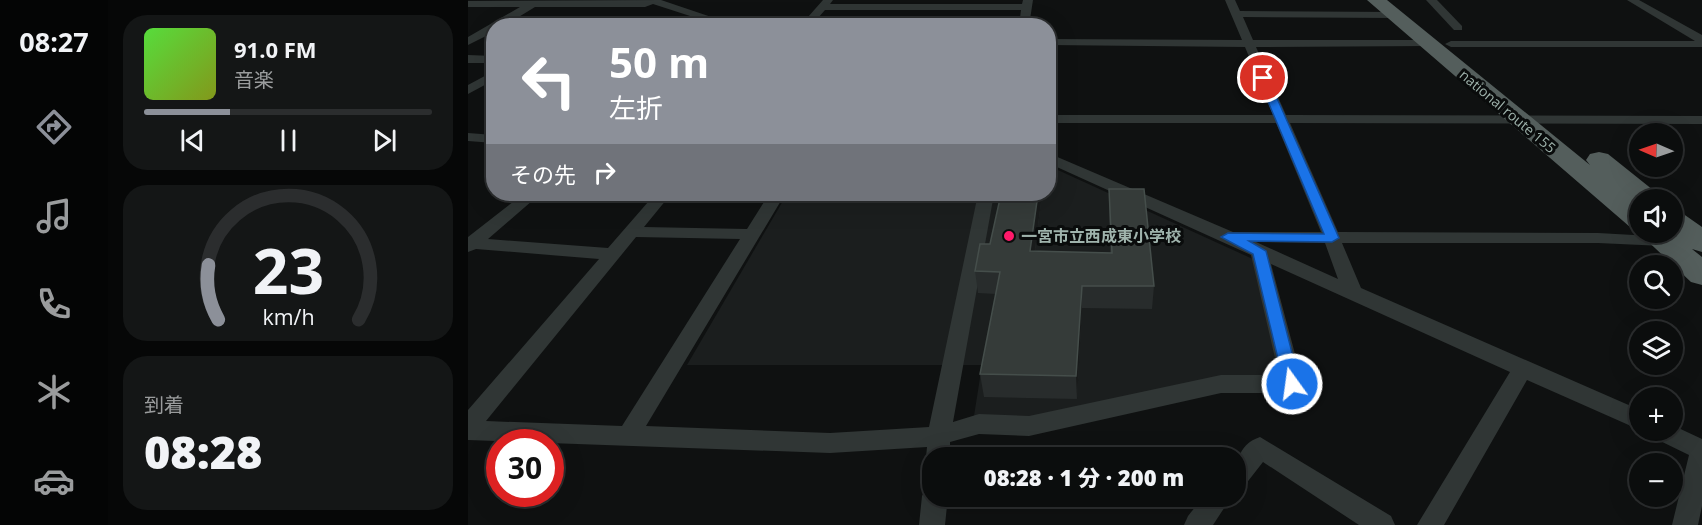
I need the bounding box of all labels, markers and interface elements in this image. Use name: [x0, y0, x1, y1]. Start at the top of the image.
text: 08:27: [19, 23, 89, 60]
text: 50 m: [609, 33, 709, 90]
text: 91.0 FM: [234, 34, 317, 64]
icon: left: [510, 42, 588, 120]
pin: [1237, 52, 1288, 103]
icon: arrive: [1246, 61, 1279, 94]
street label: national route 155: [1456, 65, 1560, 157]
text: 音楽: [234, 66, 274, 93]
text: 左折: [609, 89, 663, 126]
icon: directions: [33, 106, 75, 148]
north arrow: [1629, 123, 1683, 177]
map controls: [1629, 123, 1683, 507]
icon: previous: [176, 124, 209, 157]
icon: pause: [272, 124, 305, 157]
icon: next: [368, 124, 401, 157]
icon: right: [588, 156, 621, 189]
text: その先: [510, 159, 576, 189]
button: sound: [1629, 189, 1683, 243]
icon: music: [33, 195, 75, 237]
place label: 一宮市立西成東小学校: [1021, 225, 1181, 247]
text: 23: [252, 227, 324, 312]
marker: 一宮市立西成東小学校: [1002, 229, 1016, 243]
button: search: [1629, 255, 1683, 309]
icon: phone: [33, 283, 75, 325]
text: km/h: [262, 302, 314, 331]
button: layers: [1629, 321, 1683, 375]
position arrow: [1260, 352, 1324, 416]
icon: climate: [33, 371, 75, 413]
button: +: [1629, 387, 1683, 441]
text: 到着: [144, 391, 184, 418]
text: 08:28: [144, 421, 262, 482]
speed limit sign: 30: [486, 429, 564, 507]
button: −: [1629, 453, 1683, 507]
icon: car: [33, 460, 75, 502]
text: 08:28 · 1 分 · 200 m: [984, 462, 1184, 492]

